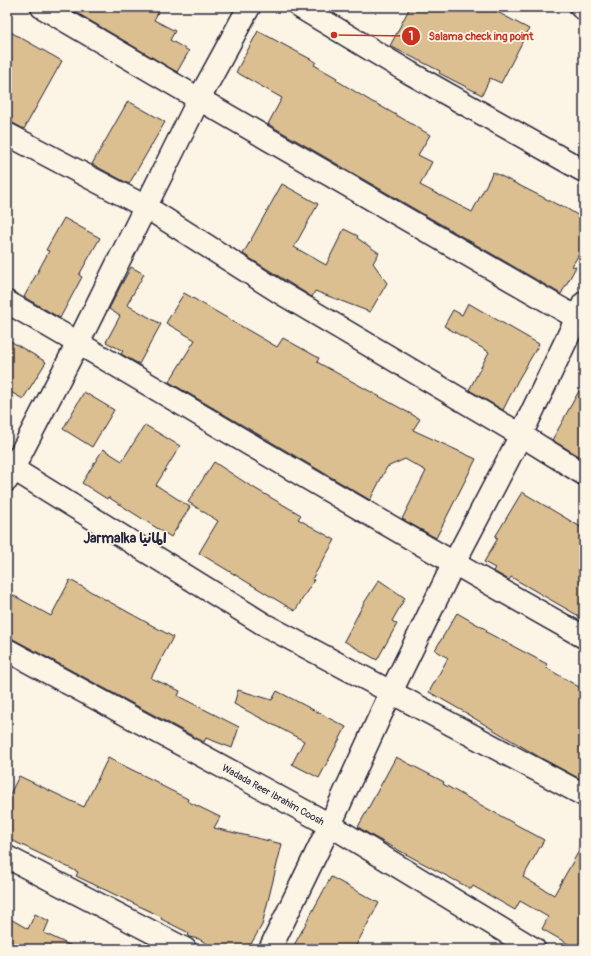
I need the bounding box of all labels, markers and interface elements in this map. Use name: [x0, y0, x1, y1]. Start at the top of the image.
callout: Salama check ing point: [401, 25, 541, 48]
text: 1: [409, 29, 413, 44]
text: Salama check ing point: [429, 30, 534, 43]
district label: Jarmalka المانيا: [83, 530, 167, 547]
street label: Wadada Reer Ibrahim Coosh: [220, 762, 327, 828]

